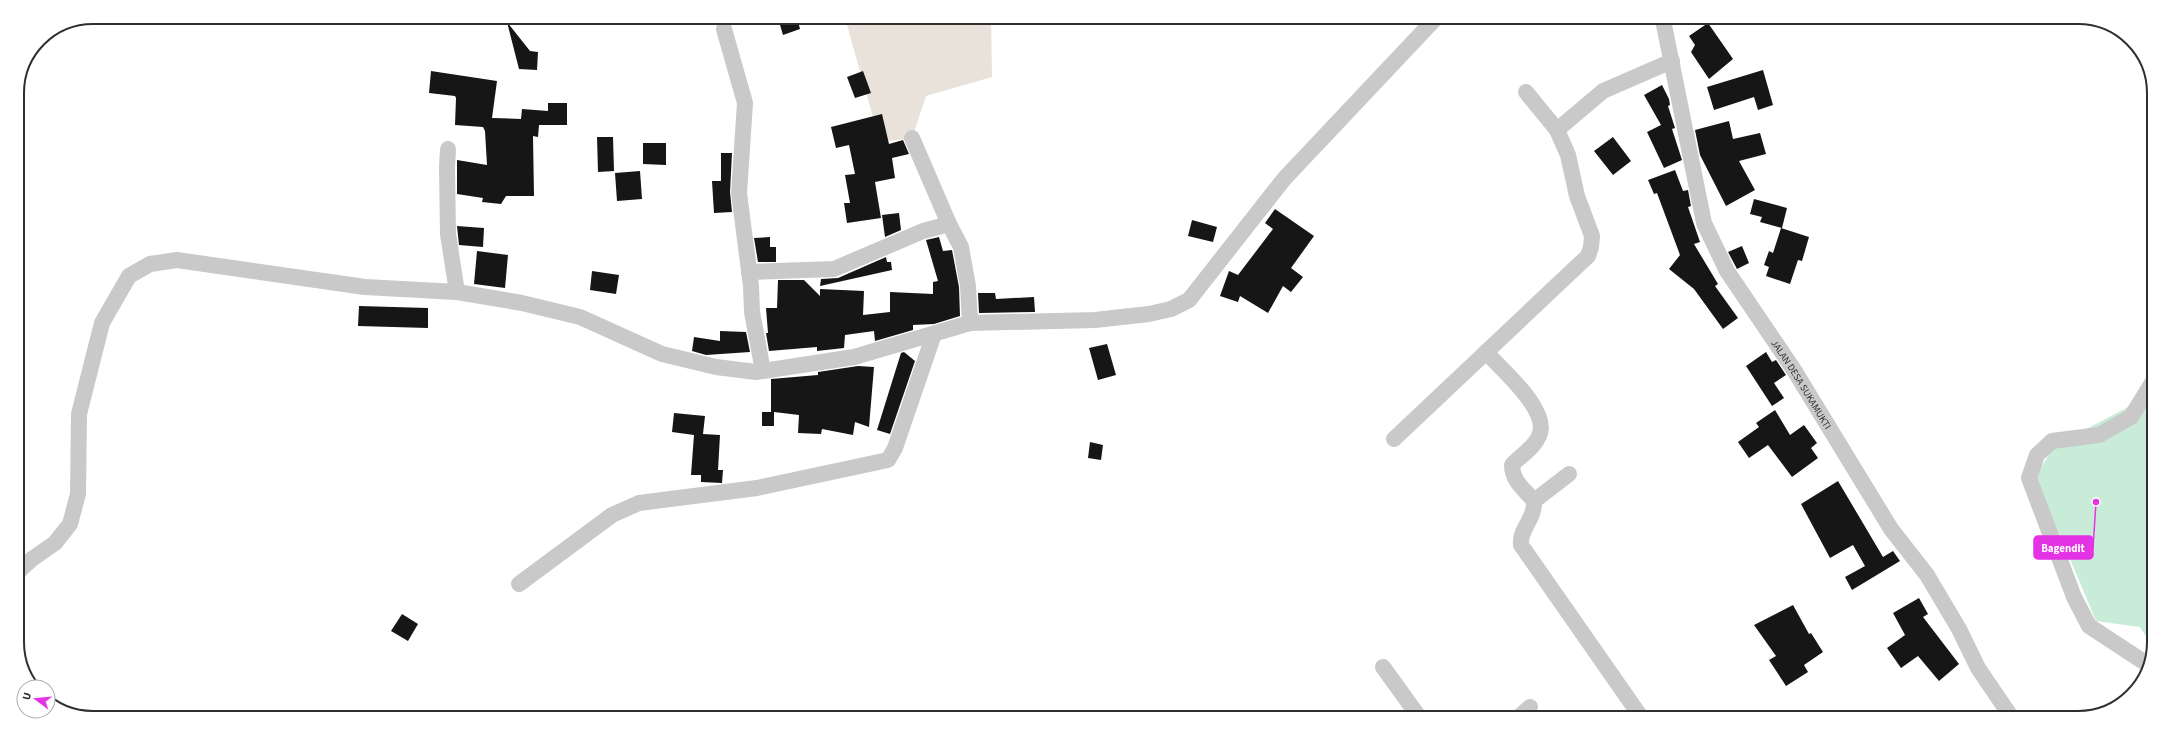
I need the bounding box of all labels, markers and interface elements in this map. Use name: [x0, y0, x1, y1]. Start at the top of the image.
street label: JALAN DESA SUKAMUKTI: [1767, 337, 1834, 432]
callout: Bagendit: [2034, 536, 2093, 559]
text: Bagendit: [2041, 541, 2086, 556]
north arrow: [16, 679, 56, 719]
text: U: [19, 691, 35, 702]

